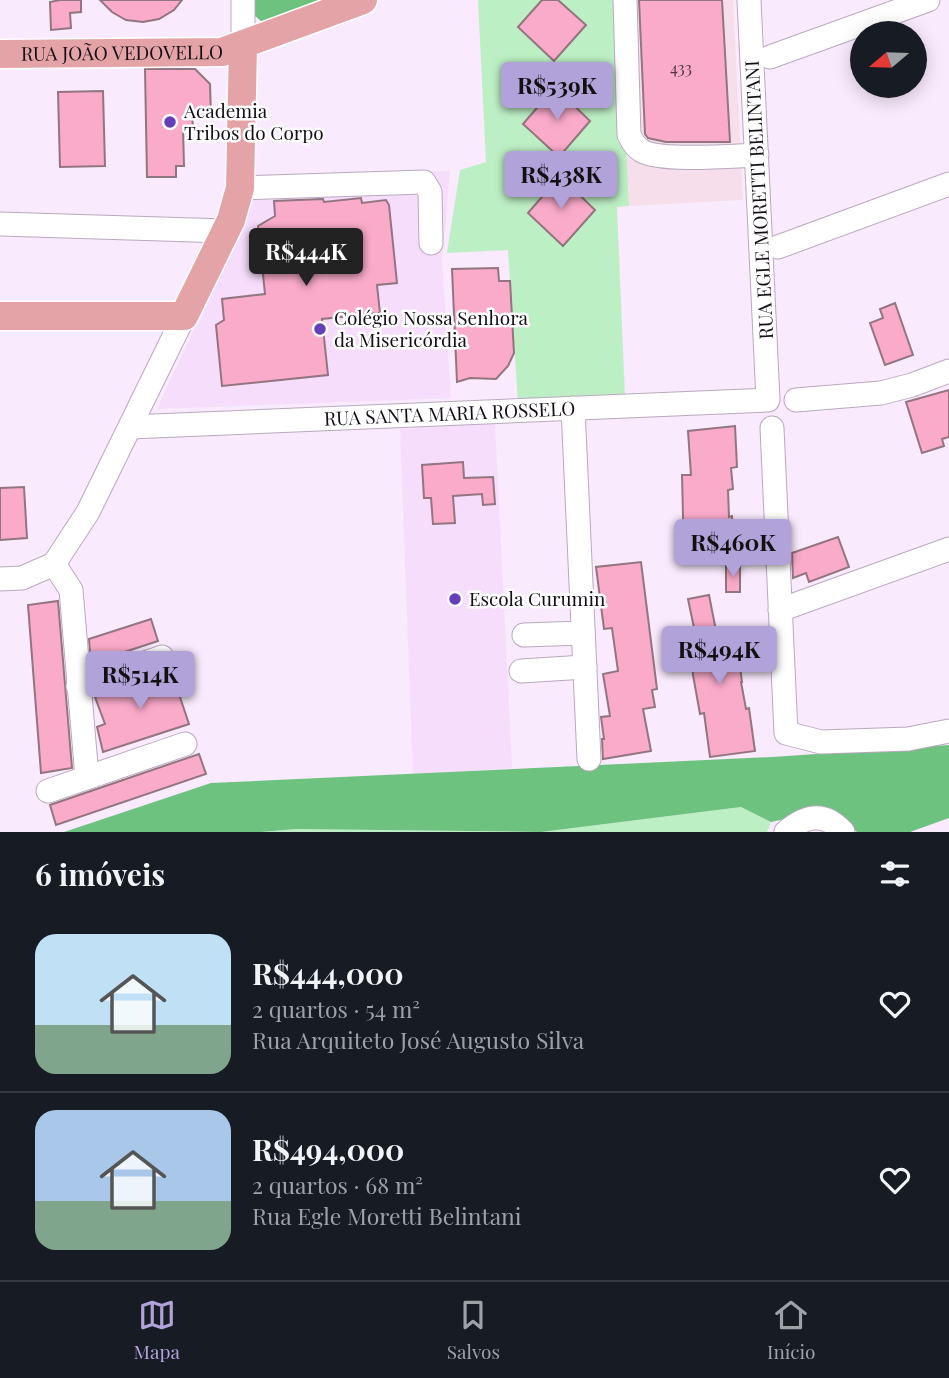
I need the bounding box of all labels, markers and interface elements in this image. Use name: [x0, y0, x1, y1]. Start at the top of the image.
north arrow: [850, 21, 928, 98]
map controls: [850, 21, 927, 98]
street label: RUA JOÃO VEDOVELLO: [21, 38, 223, 66]
house number: 433: [670, 57, 692, 78]
street label: RUA EGLE MORETTI BELINTANI: [738, 60, 778, 340]
pin: R$539K: [500, 62, 614, 122]
text: R$539K: [517, 69, 597, 100]
place label: Academia Tribos do Corpo: [183, 97, 324, 145]
marker: Academia Tribos do Corpo: [162, 114, 178, 130]
pin: R$438K: [504, 152, 618, 211]
text: R$438K: [520, 158, 602, 189]
pin: R$444K: [249, 229, 363, 288]
text: R$444K: [265, 235, 347, 266]
place label: Colégio Nossa Senhora da Misericórdia: [334, 304, 529, 352]
marker: Colégio Nossa Senhora da Misericórdia: [312, 321, 328, 337]
street label: RUA SANTA MARIA ROSSELO: [323, 394, 576, 431]
pin: R$460K: [676, 520, 790, 579]
text: R$460K: [690, 526, 776, 557]
place label: Escola Curumin: [469, 585, 606, 611]
marker: Escola Curumin: [447, 591, 463, 607]
pin: R$494K: [662, 626, 776, 686]
text: R$494K: [678, 633, 760, 664]
pin: R$514K: [83, 652, 197, 711]
text: R$514K: [101, 658, 179, 689]
text: 6 imóveis: [35, 854, 165, 894]
icon: filters: [876, 855, 914, 893]
text: R$444,000: [252, 953, 404, 993]
icon: home: [91, 962, 175, 1046]
icon: heart: [876, 985, 914, 1023]
text: 2 quartos · 54 m²: [252, 993, 420, 1024]
text: Rua Arquiteto José Augusto Silva: [252, 1024, 584, 1055]
text: R$494,000: [252, 1129, 404, 1169]
icon: home: [91, 1138, 175, 1222]
icon: heart: [876, 1161, 914, 1199]
text: 2 quartos · 68 m²: [252, 1169, 423, 1200]
text: Rua Egle Moretti Belintani: [252, 1200, 522, 1231]
tab: Mapa: [133, 1296, 180, 1364]
tab: Salvos: [447, 1296, 500, 1364]
tab: Início: [767, 1296, 816, 1364]

